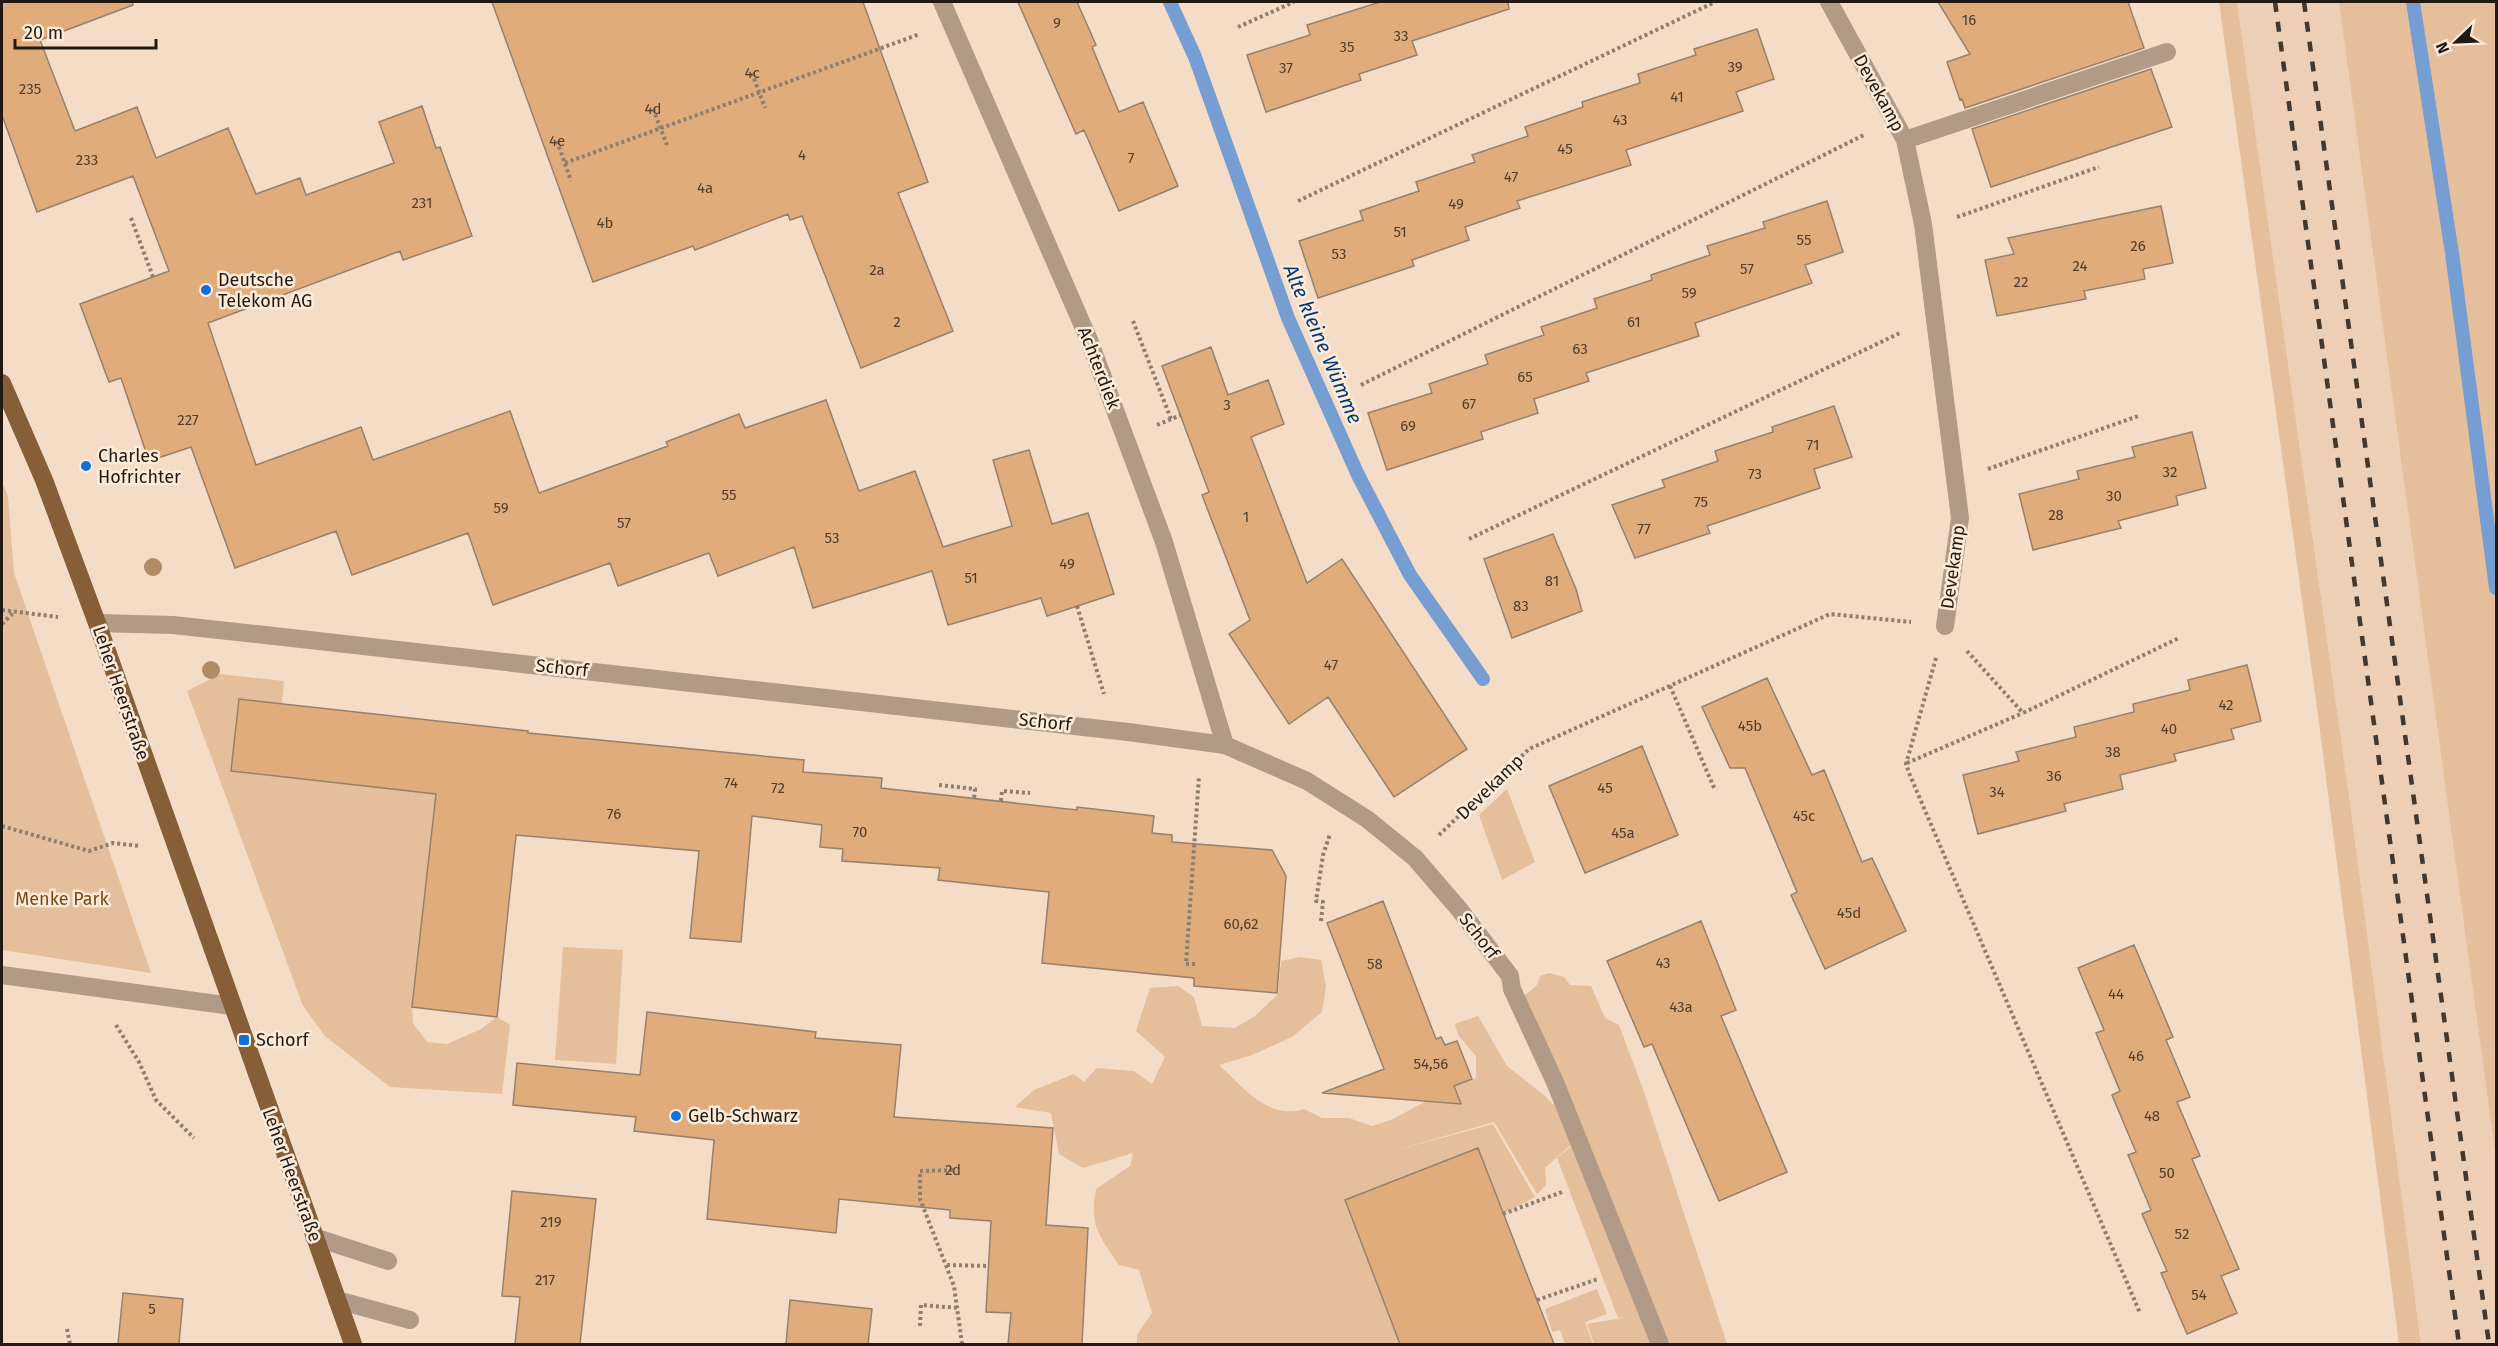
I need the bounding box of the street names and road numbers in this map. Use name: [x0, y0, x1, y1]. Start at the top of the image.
street label: Devekamp: [1849, 51, 1909, 135]
street label: Achterdiek: [1073, 324, 1125, 413]
street label: Devekamp: [1936, 523, 1970, 611]
street label: Leher Heerstraße: [88, 623, 154, 763]
street label: Schorf: [535, 654, 591, 682]
street label: Schorf: [1018, 708, 1074, 736]
street label: Devekamp: [1452, 750, 1528, 824]
street label: Schorf: [1454, 909, 1505, 965]
street label: Leher Heerstraße: [258, 1105, 326, 1245]

